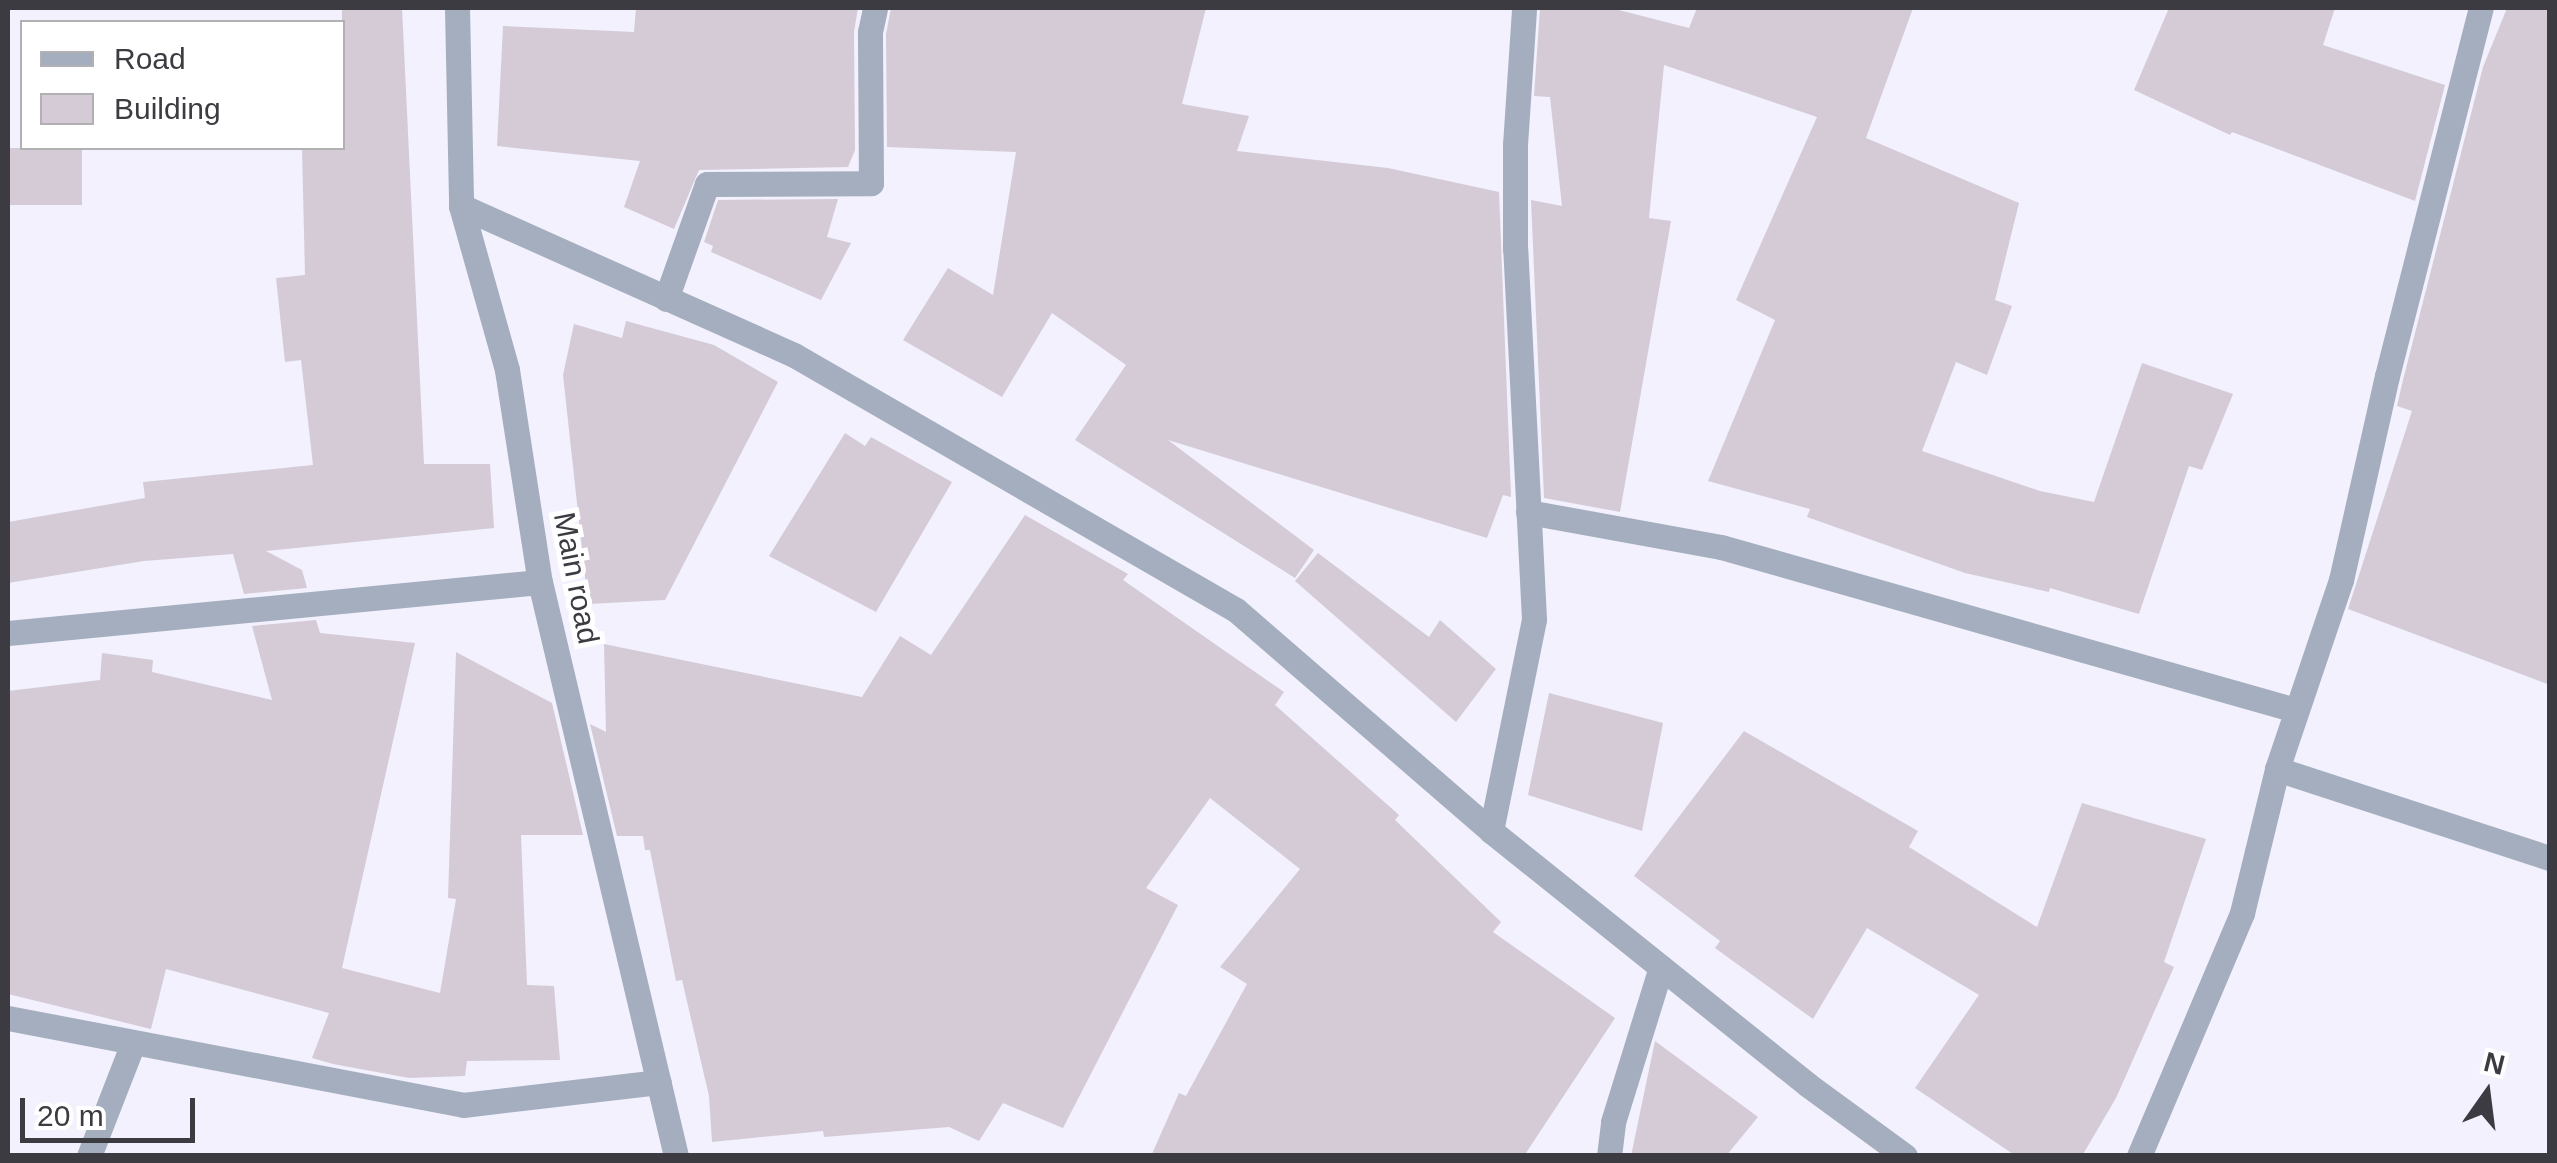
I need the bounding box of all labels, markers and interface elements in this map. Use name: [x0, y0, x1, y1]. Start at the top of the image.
legend: [20, 20, 345, 150]
text: Road: [114, 42, 186, 75]
text: Building: [114, 92, 221, 125]
street label: Main road: [546, 509, 606, 647]
north arrow: [2437, 1043, 2537, 1143]
text: N: [2481, 1046, 2508, 1081]
scale bar: [25, 1078, 200, 1140]
text: 20 m: [37, 1099, 104, 1132]

